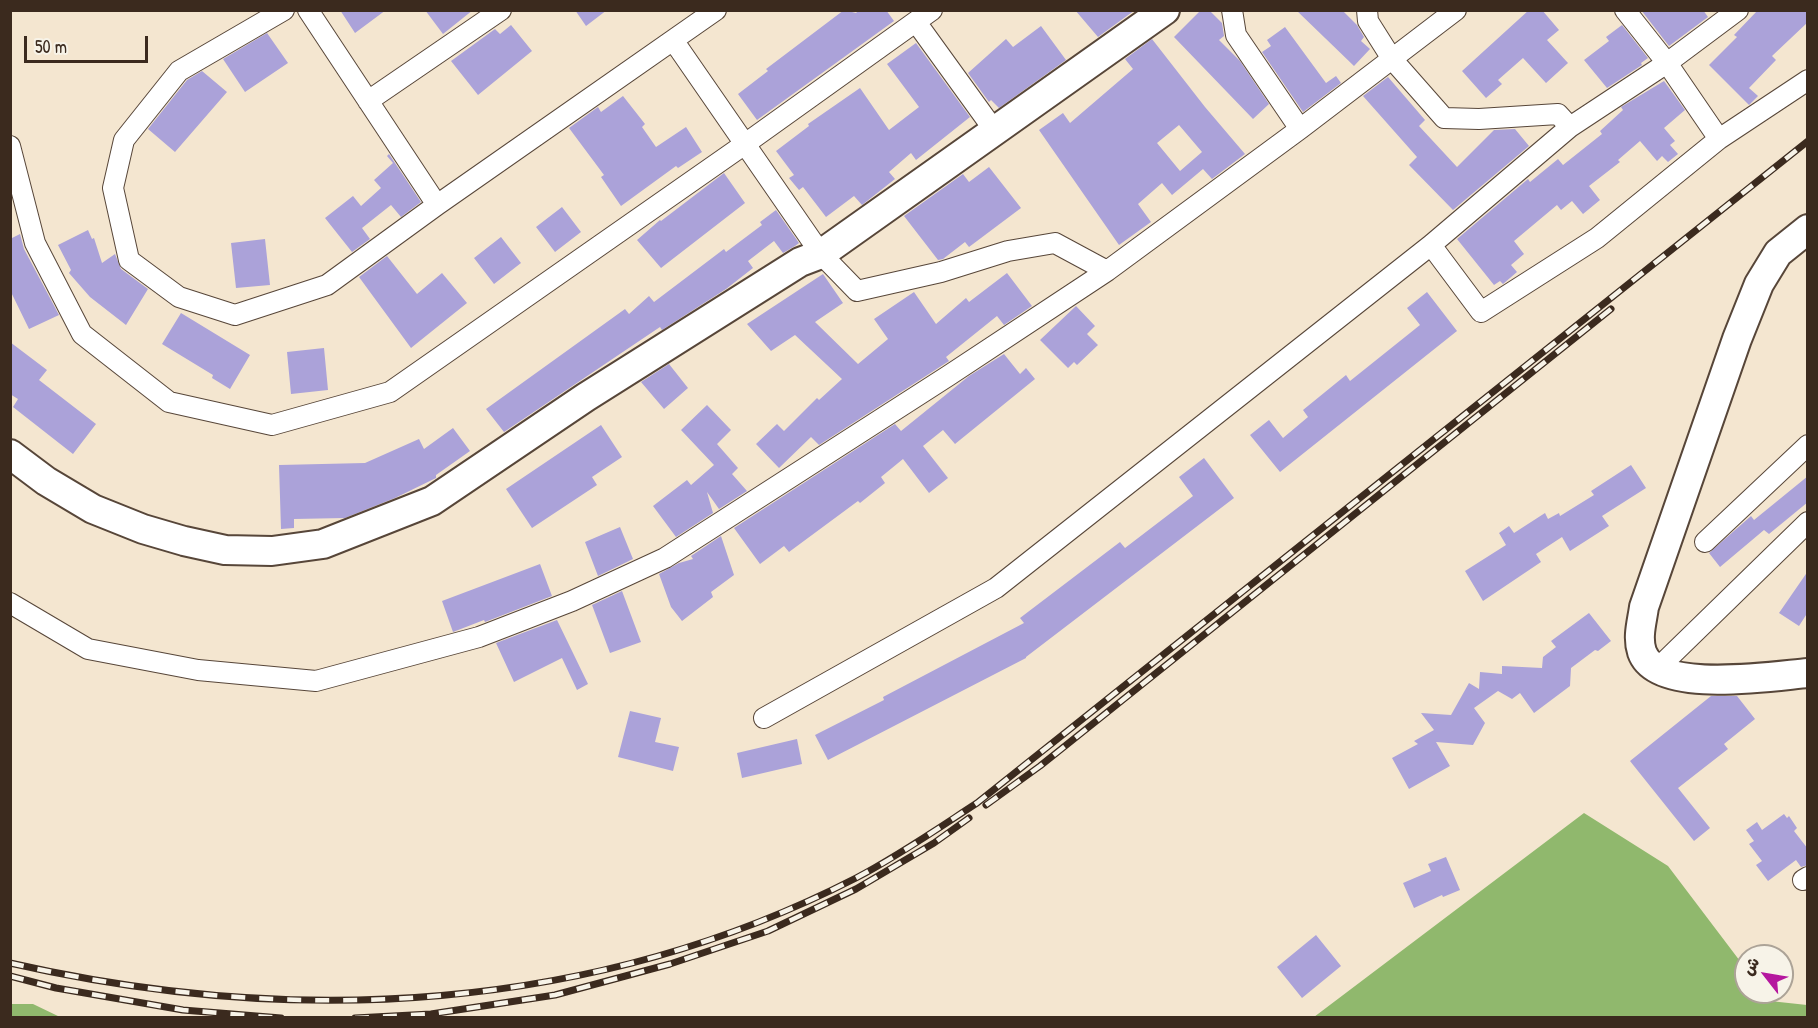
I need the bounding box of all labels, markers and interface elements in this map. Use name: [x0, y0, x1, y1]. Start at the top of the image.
scale bar: [27, 24, 152, 62]
text: 50 m: [35, 34, 67, 59]
north arrow: [1734, 944, 1794, 1004]
text: ش: [1736, 953, 1764, 979]

